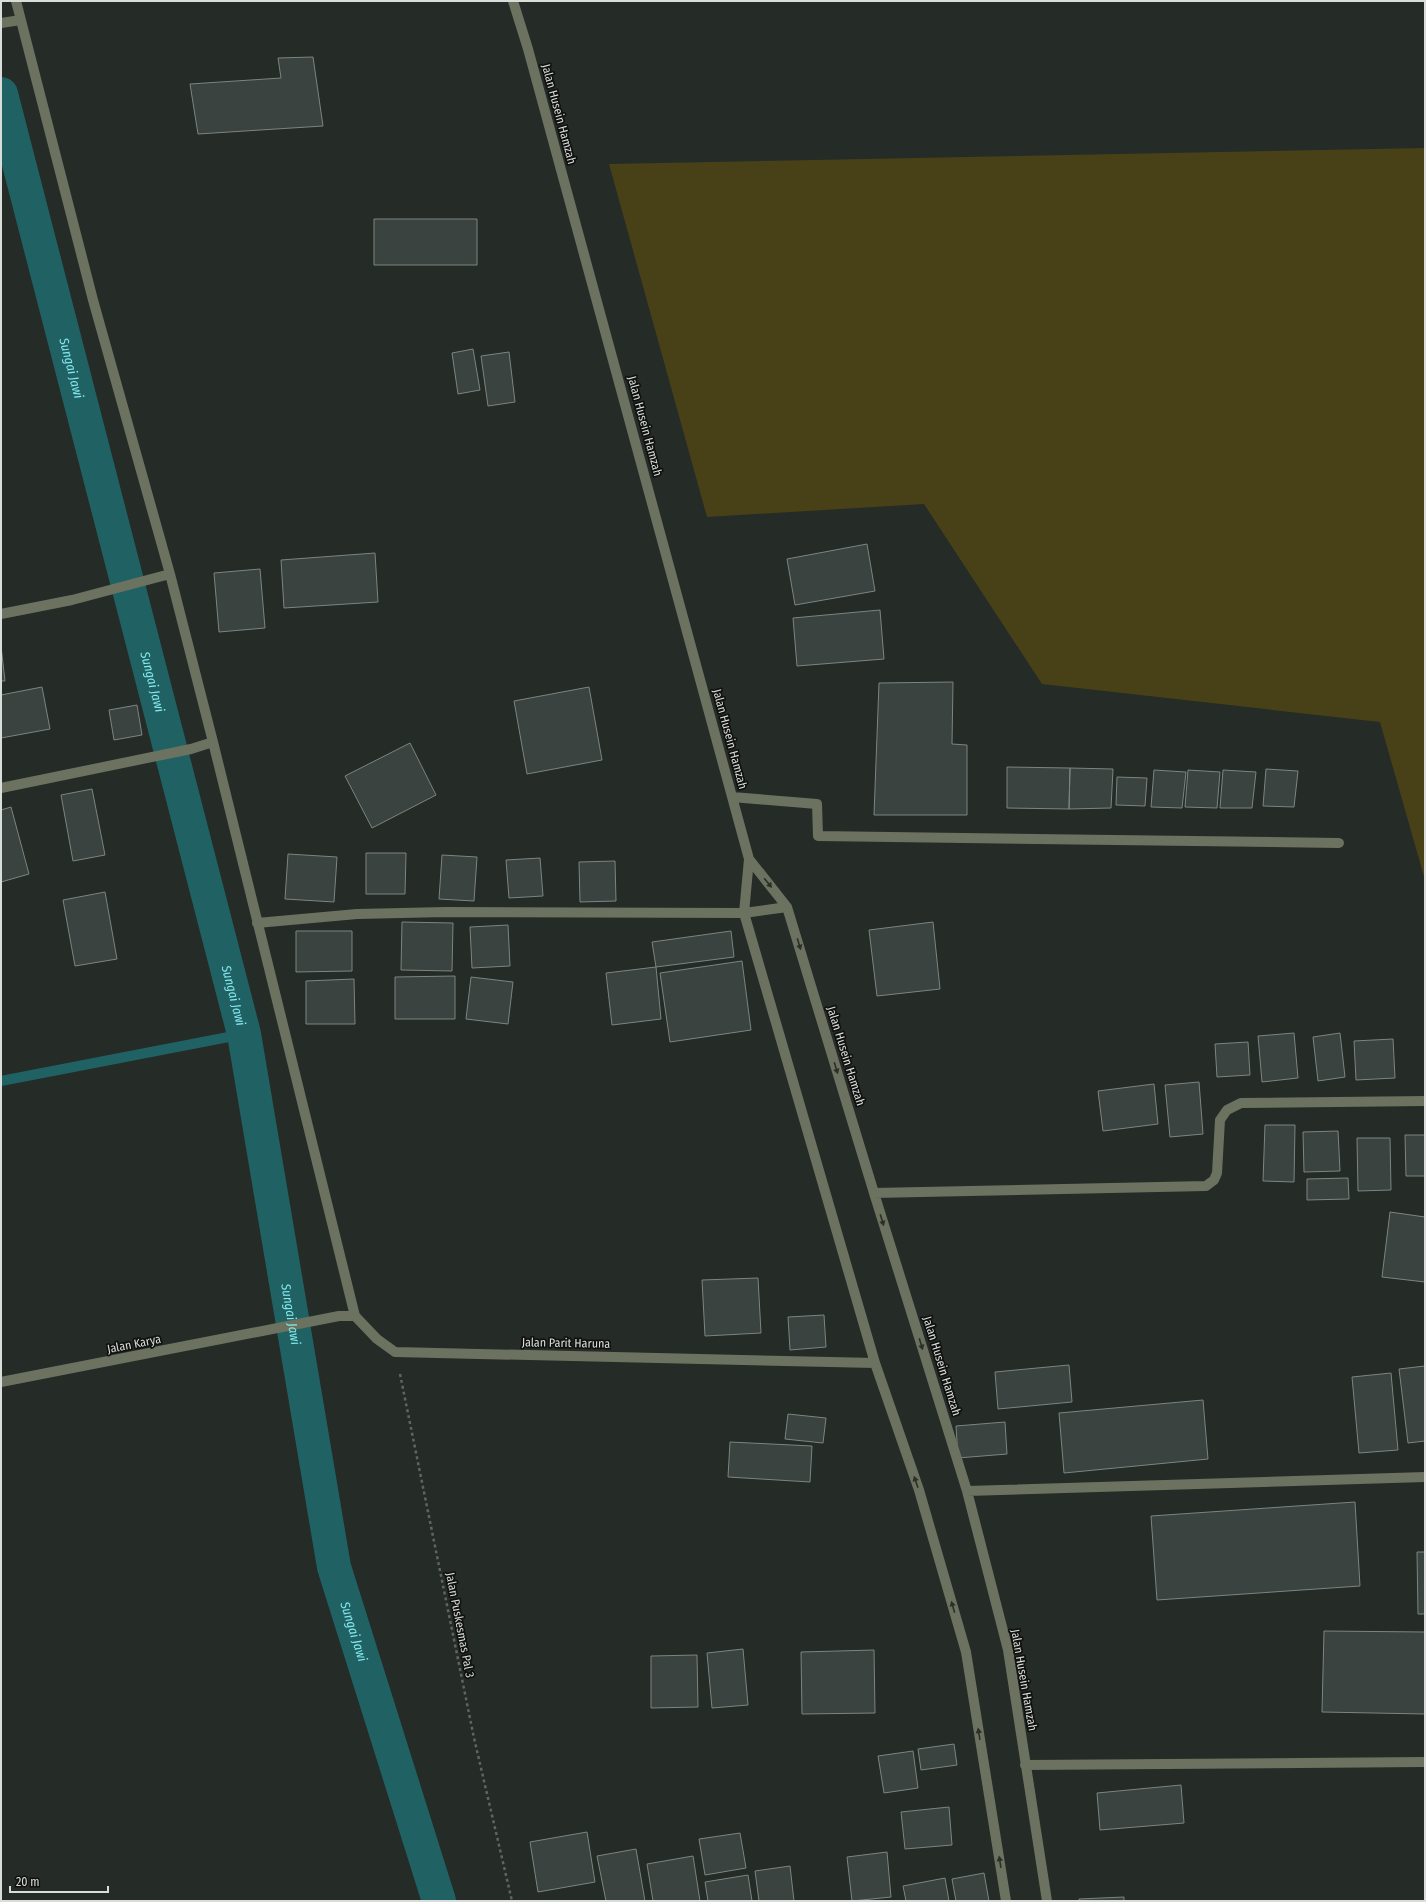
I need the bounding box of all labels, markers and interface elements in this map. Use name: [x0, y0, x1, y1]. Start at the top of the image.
street label: Jalan Husein Hamzah: [539, 62, 579, 166]
water label: Sungai Jawi: [57, 335, 87, 400]
street label: Jalan Husein Hamzah: [625, 374, 665, 478]
water label: Sungai Jawi: [138, 649, 168, 714]
street label: Jalan Husein Hamzah: [710, 687, 750, 791]
one-way arrow: [764, 877, 772, 888]
one-way arrow: [796, 938, 802, 950]
water label: Sungai Jawi: [219, 963, 249, 1028]
street label: Jalan Husein Hamzah: [824, 1005, 868, 1107]
one-way arrow: [833, 1063, 839, 1075]
one-way arrow: [879, 1214, 885, 1226]
water label: Sungai Jawi: [279, 1281, 304, 1347]
street label: Jalan Husein Hamzah: [920, 1315, 964, 1417]
street label: Jalan Karya: [106, 1332, 162, 1356]
street label: Jalan Parit Haruna: [522, 1335, 610, 1351]
one-way arrow: [918, 1338, 924, 1350]
one-way arrow: [913, 1476, 919, 1488]
street label: Jalan Puskesmas Pal 3: [443, 1571, 477, 1679]
water label: Sungai Jawi: [338, 1599, 371, 1664]
one-way arrow: [950, 1601, 956, 1613]
street label: Jalan Husein Hamzah: [1008, 1628, 1040, 1732]
one-way arrow: [976, 1728, 982, 1740]
one-way arrow: [997, 1856, 1003, 1869]
scale bar: [10, 1868, 108, 1894]
text: 20 m: [16, 1875, 40, 1889]

